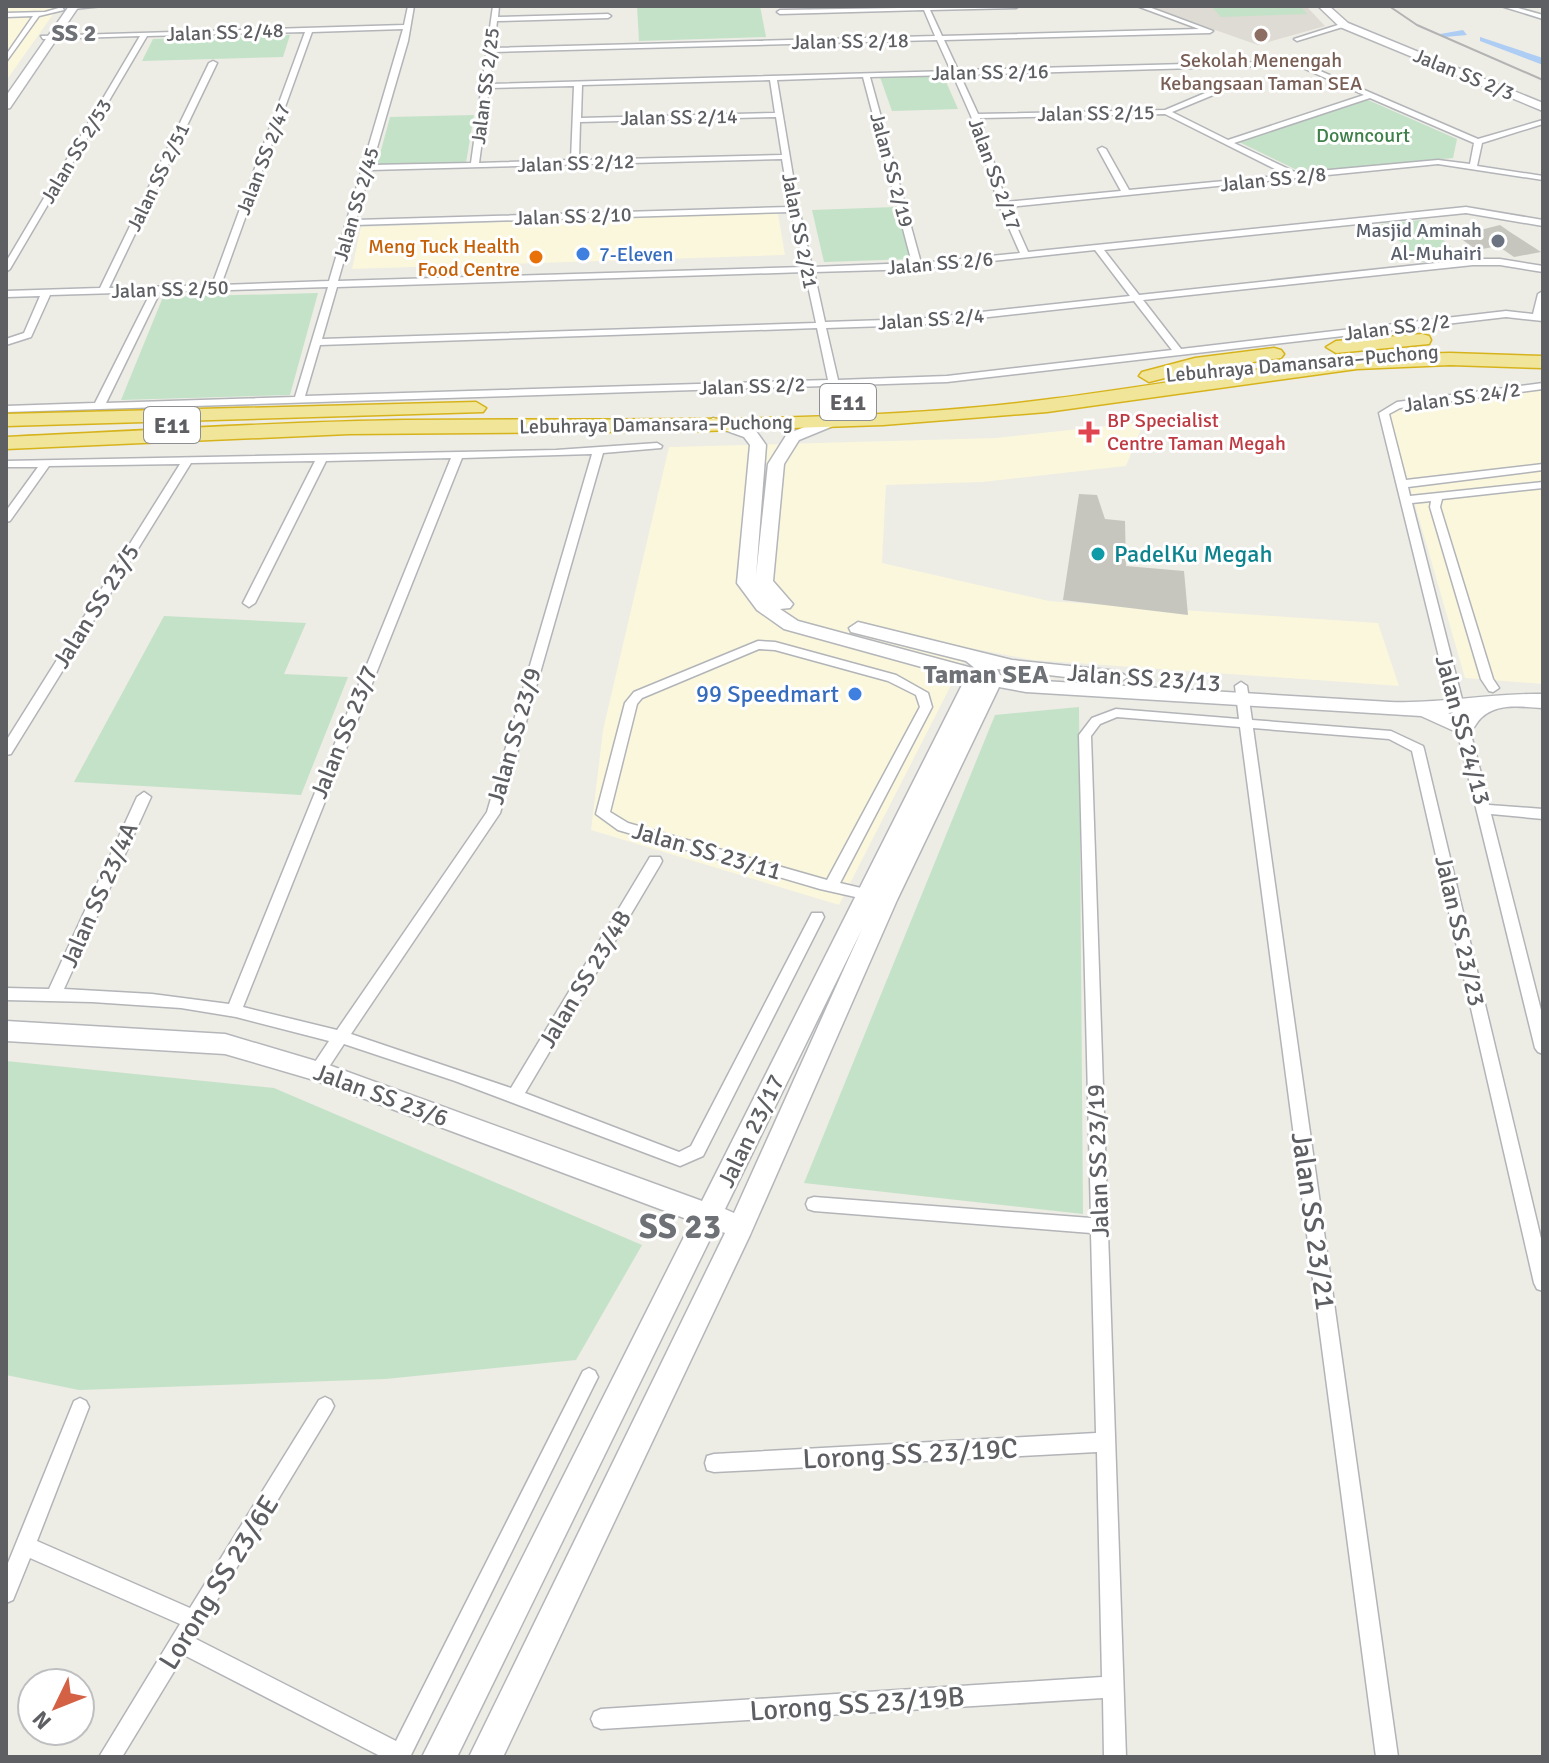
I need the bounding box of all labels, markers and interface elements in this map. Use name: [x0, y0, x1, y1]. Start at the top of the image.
district label: SS 2: [52, 18, 96, 48]
street label: Jalan SS 2/48: [166, 18, 284, 47]
street label: Jalan SS 2/25: [466, 26, 505, 146]
marker: Sekolah Menengah Kebangsaan Taman SEA: [1252, 26, 1270, 44]
street label: Jalan SS 2/18: [791, 28, 909, 55]
street label: Jalan SS 2/3: [1410, 43, 1518, 106]
place label: Sekolah Menengah Kebangsaan Taman SEA: [1160, 48, 1362, 96]
street label: Jalan SS 2/16: [931, 59, 1049, 86]
street label: Jalan SS 2/53: [35, 95, 117, 208]
street label: Jalan SS 2/47: [231, 100, 296, 218]
street label: Jalan SS 2/15: [1037, 100, 1155, 127]
street label: Jalan SS 2/14: [620, 104, 738, 131]
street label: Jalan SS 2/19: [864, 110, 919, 230]
street label: Jalan SS 2/17: [963, 115, 1026, 234]
street label: Jalan SS 2/51: [121, 119, 195, 235]
park label: Downcourt: [1316, 123, 1410, 148]
street label: Jalan SS 2/45: [328, 144, 385, 264]
street label: Jalan SS 2/12: [517, 149, 635, 178]
street label: Jalan SS 2/8: [1219, 161, 1327, 198]
street label: Jalan SS 2/21: [776, 171, 823, 291]
street label: Jalan SS 2/10: [514, 202, 632, 231]
place label: Masjid Aminah Al-Muhairi: [1355, 218, 1482, 266]
marker: Masjid Aminah Al-Muhairi: [1489, 232, 1507, 250]
place label: Meng Tuck Health Food Centre: [368, 234, 520, 282]
place label: 7-Eleven: [599, 242, 673, 267]
marker: 7-Eleven: [574, 245, 592, 263]
street label: Jalan SS 2/6: [886, 246, 994, 281]
marker: Meng Tuck Health Food Centre: [527, 248, 545, 266]
street label: Jalan SS 2/50: [111, 275, 229, 304]
street label: Jalan SS 2/4: [877, 303, 985, 336]
street label: Jalan SS 2/2: [1343, 309, 1451, 346]
street label: Lebuhraya Damansara–Puchong: [1164, 339, 1440, 388]
street label: Jalan SS 2/2: [698, 372, 806, 401]
street label: Jalan SS 24/2: [1402, 377, 1522, 418]
road number: E11: [820, 384, 876, 420]
road number: E11: [144, 407, 200, 443]
place label: BP Specialist Centre Taman Megah: [1107, 408, 1286, 456]
street label: Lebuhraya Damansara–Puchong: [519, 410, 793, 439]
marker: BP Specialist Centre Taman Megah: [1078, 421, 1100, 443]
street label: Jalan SS 23/5: [46, 538, 146, 674]
place label: PadelKu Megah: [1114, 539, 1273, 569]
marker: PadelKu Megah: [1089, 545, 1107, 563]
street label: Jalan SS 24/13: [1429, 652, 1497, 808]
street label: Jalan SS 23/13: [1066, 658, 1222, 698]
district label: Taman SEA: [923, 659, 1049, 691]
street label: Jalan SS 23/7: [304, 661, 384, 803]
street label: Jalan SS 23/9: [480, 664, 548, 808]
place label: 99 Speedmart: [696, 679, 839, 709]
marker: 99 Speedmart: [846, 685, 864, 703]
street label: Jalan SS 23/11: [629, 815, 785, 887]
street label: Jalan SS 23/4A: [54, 818, 144, 972]
street label: Jalan SS 23/23: [1428, 853, 1492, 1009]
street label: Jalan SS 23/4B: [532, 905, 638, 1053]
street label: Jalan SS 23/6: [310, 1057, 452, 1133]
street label: Jalan 23/17: [711, 1070, 791, 1192]
street label: Jalan SS 23/19: [1080, 1084, 1116, 1238]
street label: Jalan SS 23/21: [1284, 1130, 1342, 1312]
district label: SS 23: [639, 1206, 721, 1248]
street label: Lorong SS 23/19C: [802, 1431, 1019, 1477]
street label: Lorong SS 23/6E: [152, 1489, 286, 1676]
north arrow: [16, 1667, 96, 1747]
street label: Lorong SS 23/19B: [748, 1680, 966, 1728]
text: N: [27, 1705, 57, 1735]

